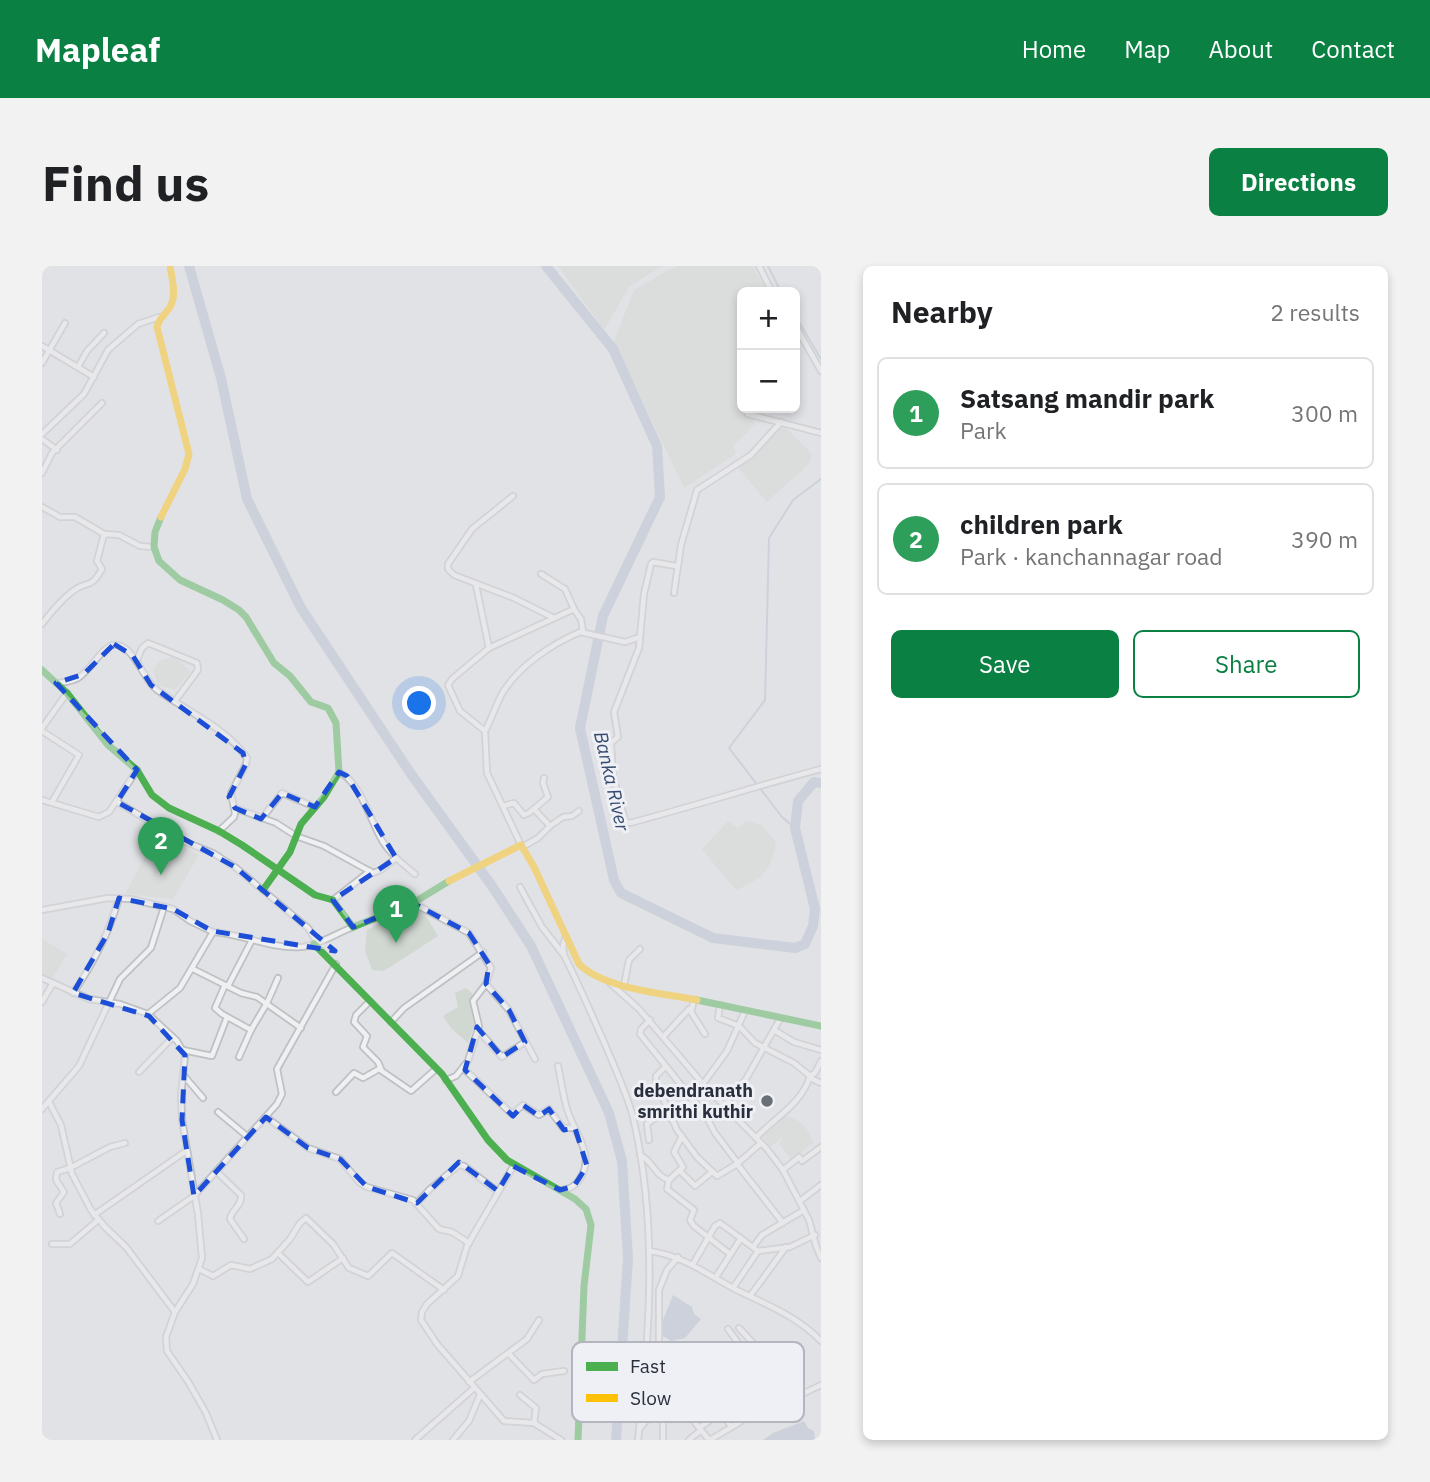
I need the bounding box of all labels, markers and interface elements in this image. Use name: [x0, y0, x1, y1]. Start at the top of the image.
text: Mapleaf: [35, 28, 160, 71]
text: Home: [1022, 33, 1086, 65]
text: Map: [1124, 33, 1170, 65]
text: About: [1208, 33, 1273, 65]
text: Contact: [1311, 33, 1395, 65]
button: Directions: [1209, 148, 1388, 216]
text: Find us: [42, 151, 209, 214]
map controls: [737, 287, 800, 413]
button: +: [737, 287, 800, 350]
text: Nearby: [891, 292, 993, 331]
text: 2 results: [1270, 297, 1360, 327]
button: −: [737, 350, 800, 413]
text: Satsang mandir park: [960, 381, 1214, 415]
text: 1: [909, 398, 923, 428]
text: 300 m: [1291, 398, 1358, 428]
text: Park: [960, 415, 1007, 445]
text: children park: [960, 507, 1123, 541]
text: 2: [909, 524, 923, 554]
text: 390 m: [1291, 524, 1358, 554]
text: Park · kanchannagar road: [960, 541, 1223, 571]
button: Save: [891, 630, 1119, 698]
button: Share: [1133, 630, 1360, 698]
your location: [402, 686, 436, 720]
water label: Banka River: [589, 729, 635, 834]
pin: 2: [138, 817, 184, 875]
pin: 1: [373, 885, 419, 943]
place label: debendranath smrithi kuthir: [633, 1079, 753, 1123]
marker: debendranath smrithi kuthir: [759, 1093, 775, 1109]
legend: [572, 1342, 804, 1422]
text: Fast: [630, 1354, 666, 1378]
text: Slow: [630, 1386, 671, 1410]

